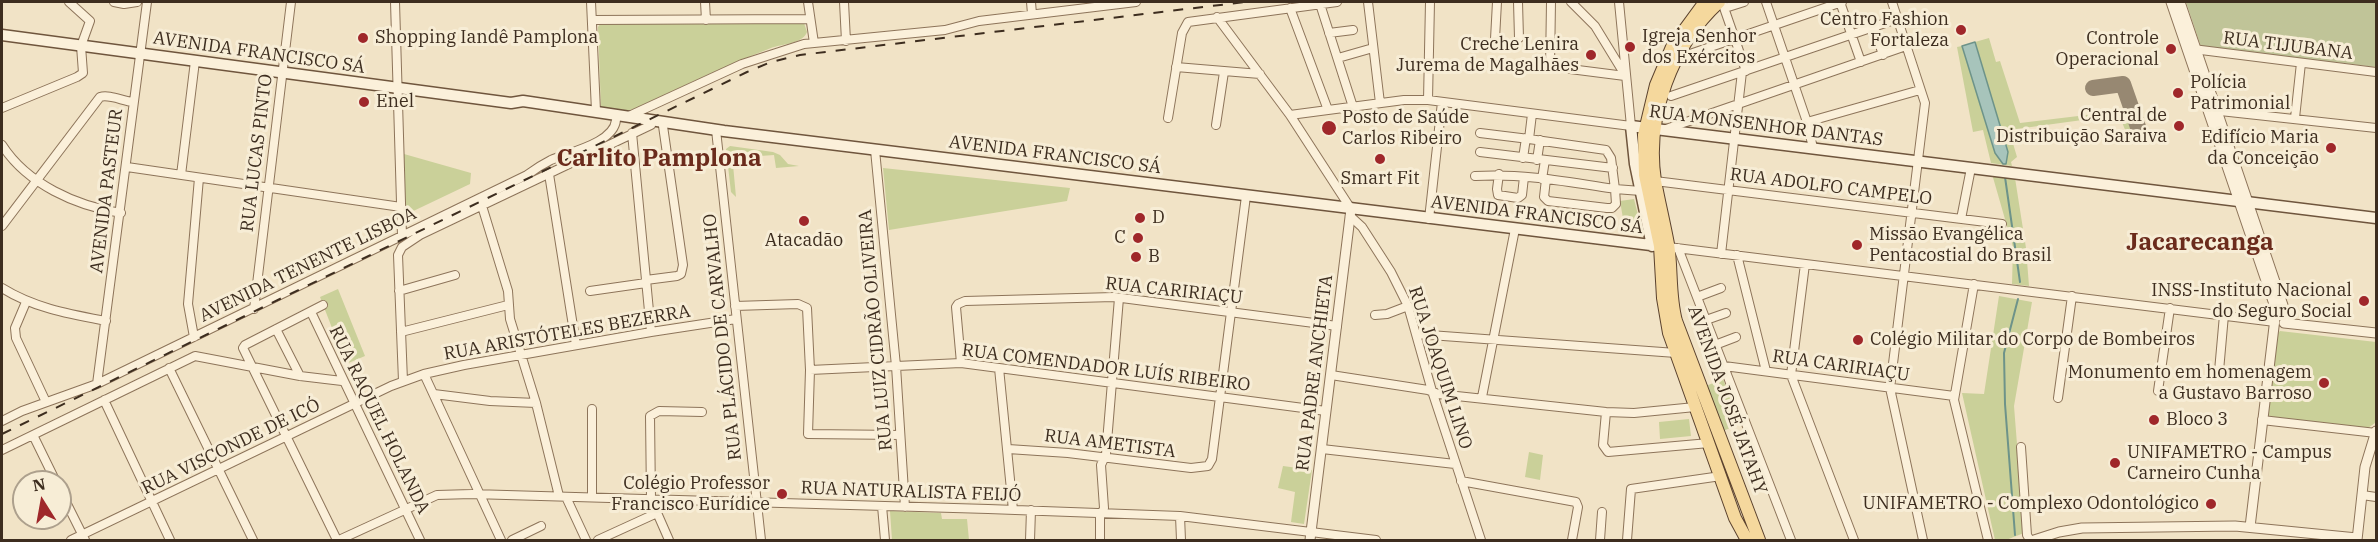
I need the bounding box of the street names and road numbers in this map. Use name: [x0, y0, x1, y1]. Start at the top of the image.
street label: AVENIDA FRANCISCO SÁ: [152, 27, 366, 79]
street label: RUA TIJUBANA: [2222, 27, 2354, 65]
street label: RUA LUCAS PINTO: [237, 73, 277, 233]
street label: RUA MONSENHOR DANTAS: [1648, 101, 1884, 151]
street label: AVENIDA PASTEUR: [86, 107, 128, 275]
street label: AVENIDA FRANCISCO SÁ: [948, 131, 1162, 179]
street label: RUA ADOLFO CAMPELO: [1729, 164, 1933, 210]
street label: AVENIDA FRANCISCO SÁ: [1430, 191, 1644, 239]
street label: AVENIDA TENENTE LISBOA: [196, 203, 420, 327]
street label: RUA LUIZ CIDRÃO OLIVEIRA: [855, 208, 897, 452]
street label: RUA PLÁCIDO DE CARVALHO: [699, 213, 747, 461]
street label: RUA CARIRIAÇU: [1104, 273, 1244, 309]
street label: RUA PADRE ANCHIETA: [1292, 274, 1338, 472]
street label: RUA JOAQUIM LINO: [1403, 284, 1477, 452]
street label: RUA ARISTÓTELES BEZERRA: [442, 301, 692, 365]
street label: AVENIDA JOSÉ JATAHY: [1683, 303, 1771, 497]
street label: RUA RAQUEL HOLANDA: [324, 322, 434, 518]
street label: RUA COMENDADOR LUÍS RIBEIRO: [960, 340, 1252, 396]
street label: RUA CARIRIAÇU: [1771, 346, 1911, 386]
street label: RUA VISCONDE DE ICÓ: [138, 394, 324, 500]
street label: RUA AMETISTA: [1043, 425, 1177, 463]
street label: RUA NATURALISTA FEIJÓ: [800, 477, 1022, 507]

